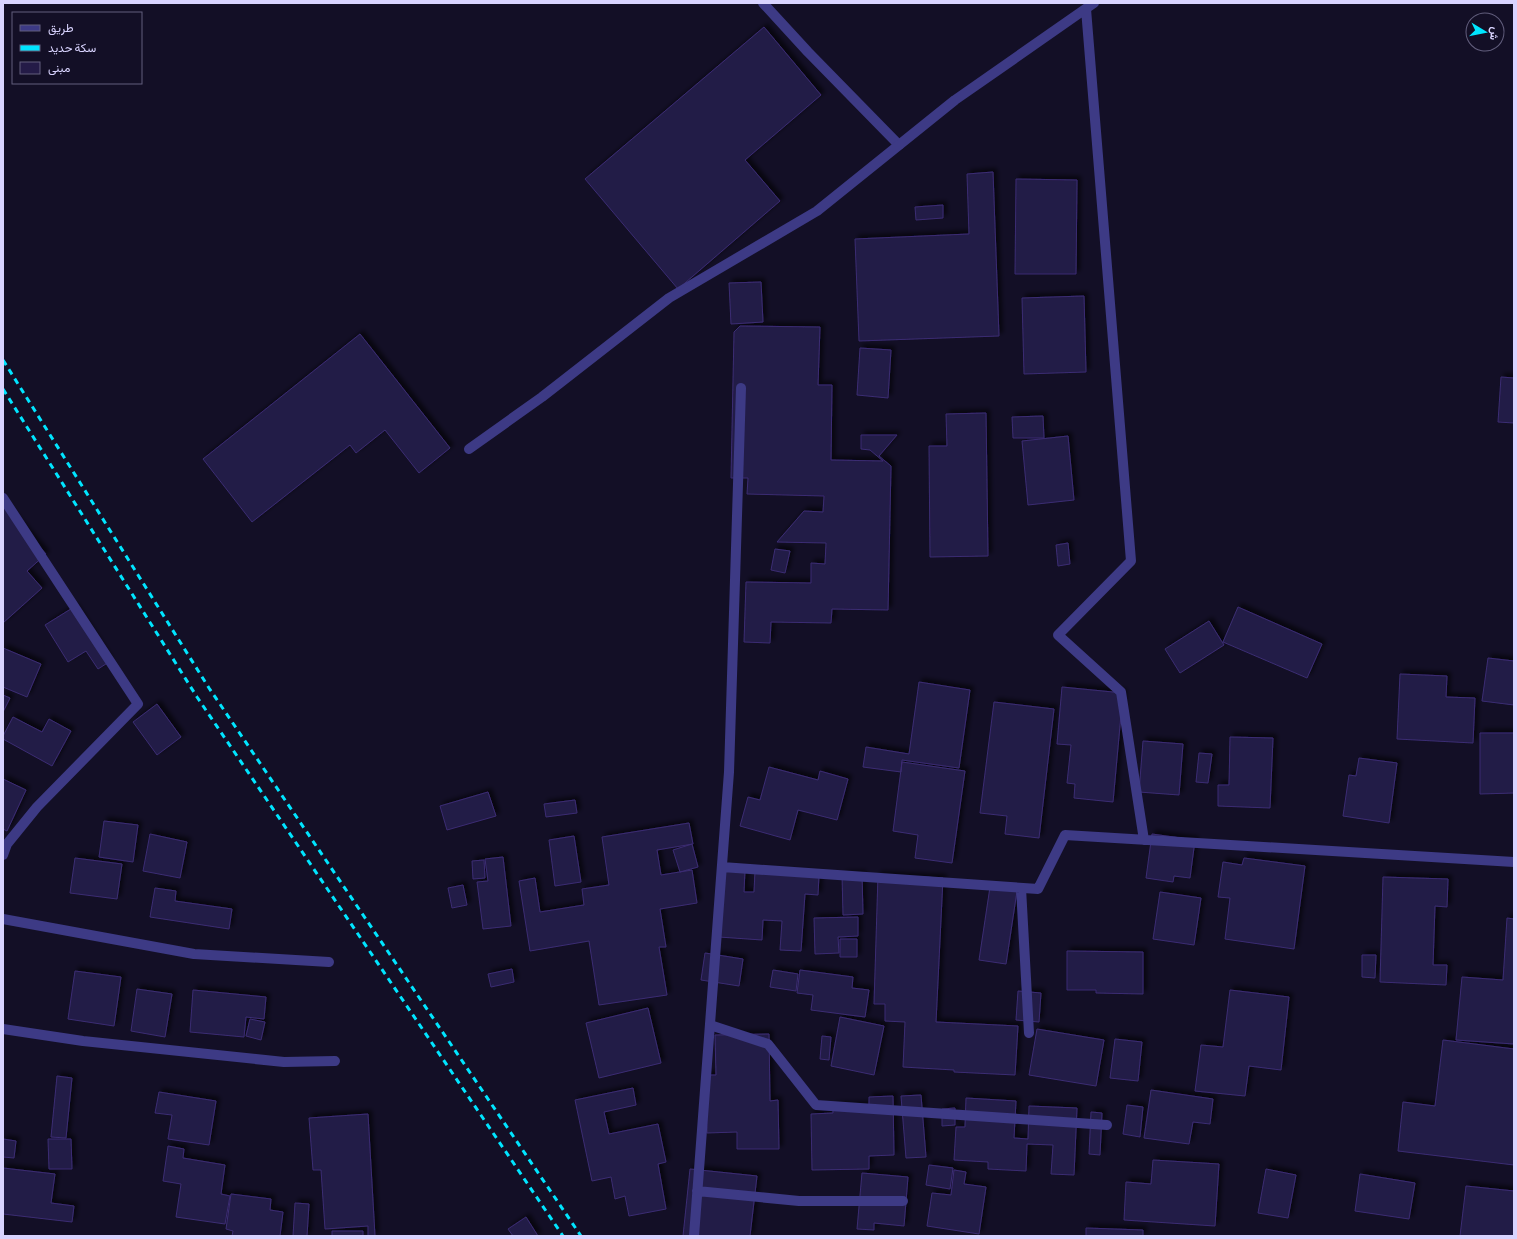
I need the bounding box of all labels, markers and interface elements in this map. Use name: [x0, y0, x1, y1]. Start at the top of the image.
legend: [12, 12, 142, 84]
north arrow: [1465, 12, 1505, 52]
text: طريق: [48, 22, 74, 36]
text: ش: [1487, 26, 1501, 41]
text: سكة حديد: [48, 42, 96, 55]
text: مبنى: [48, 62, 70, 76]

